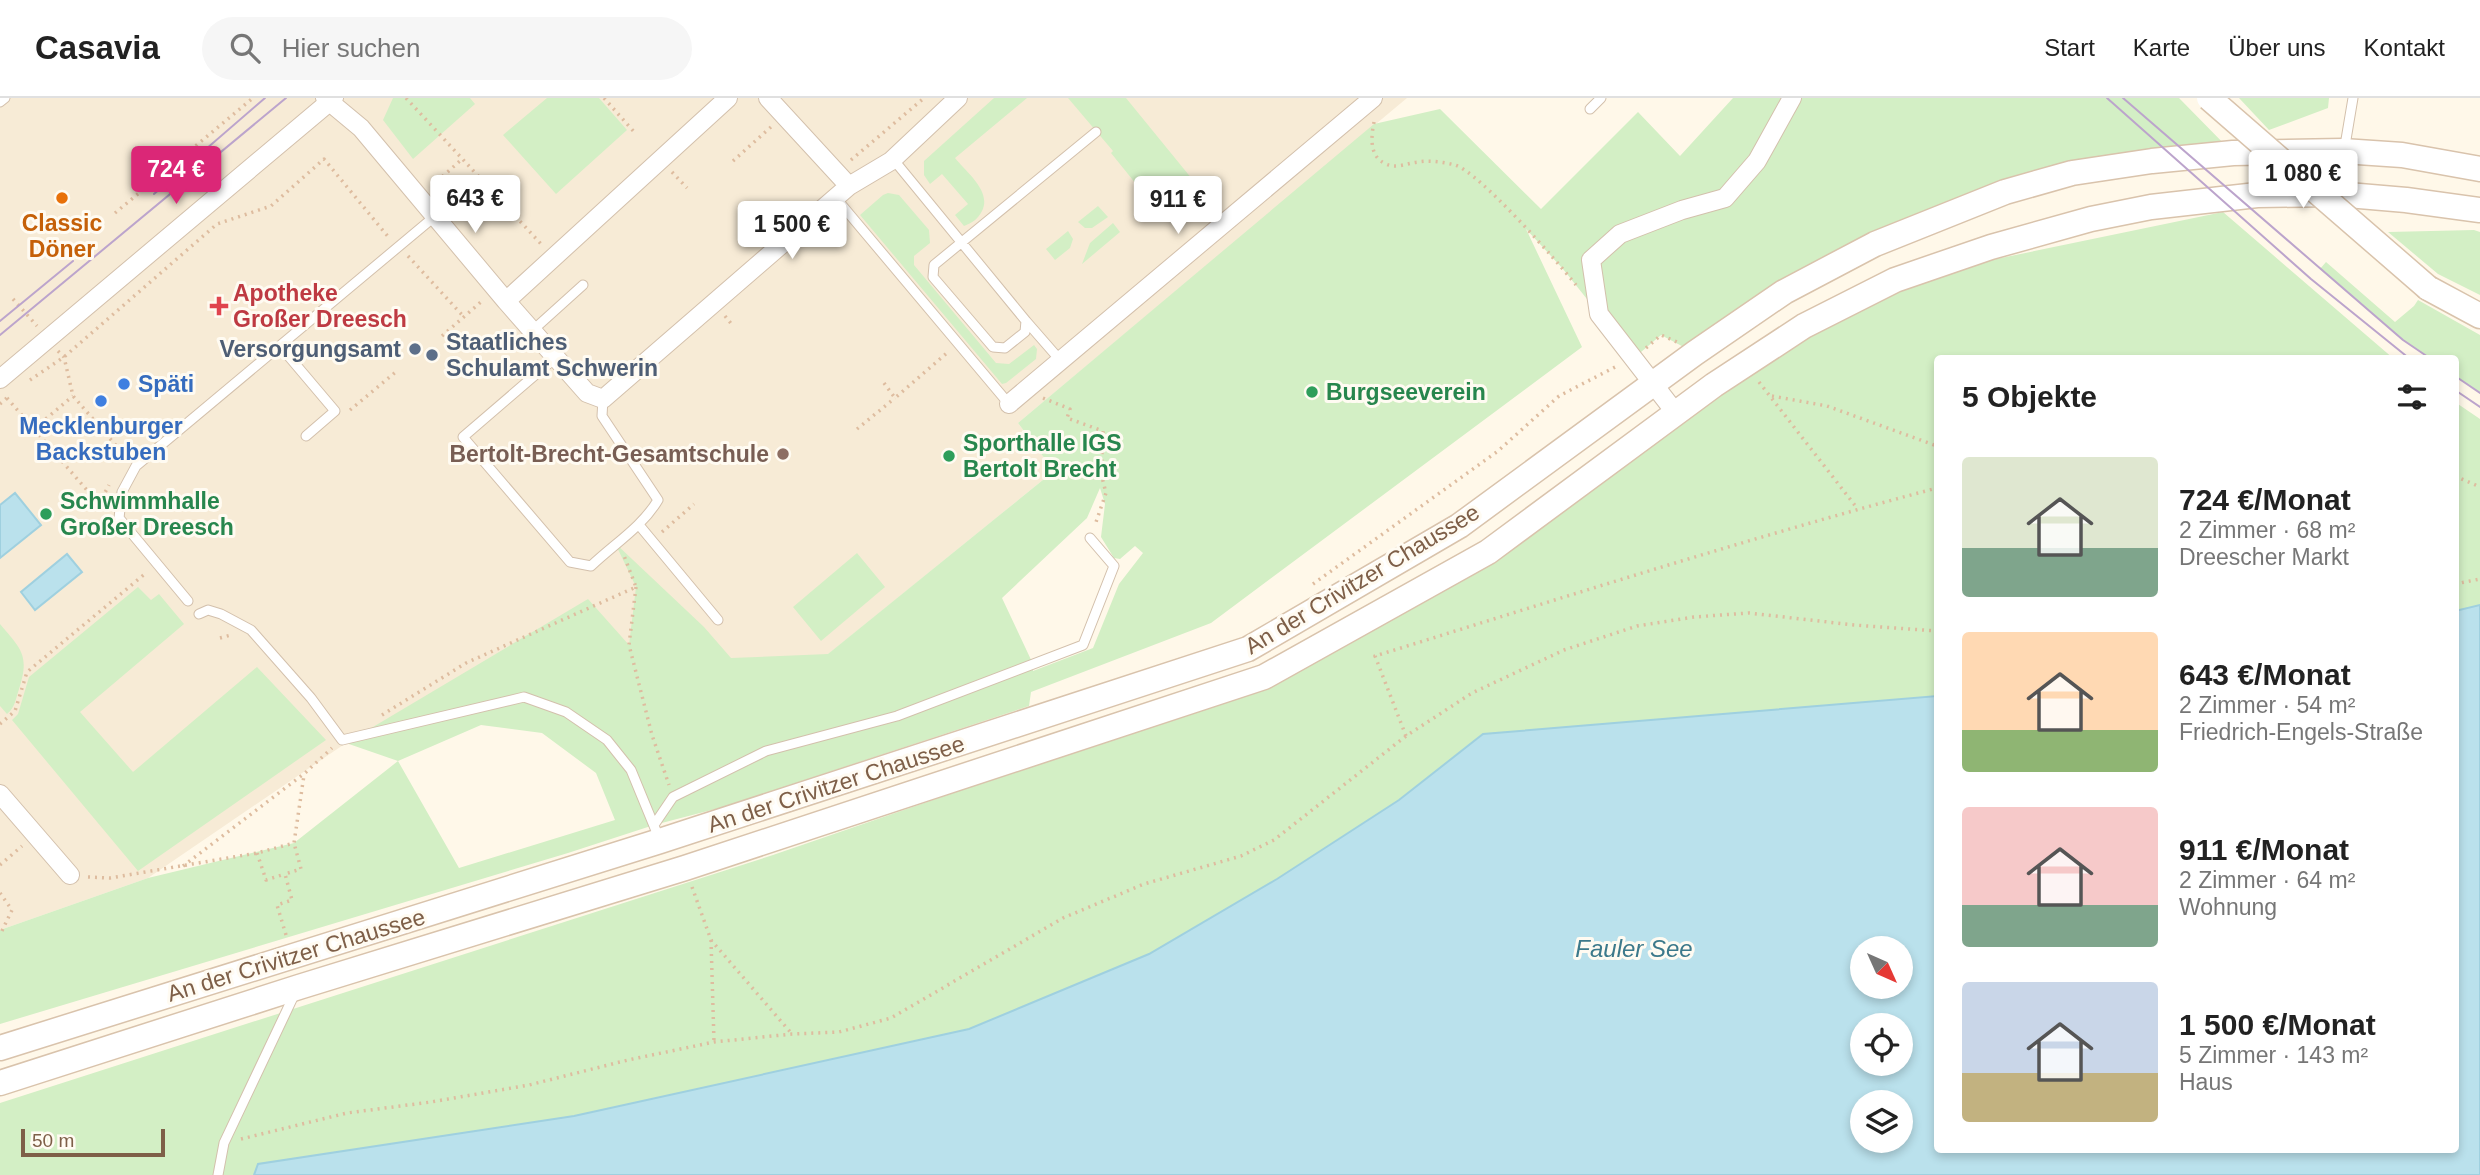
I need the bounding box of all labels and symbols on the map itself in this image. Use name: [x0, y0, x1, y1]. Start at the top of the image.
pin: 724 €: [127, 146, 225, 206]
pin: 1 080 €: [2238, 150, 2368, 210]
pin: 643 €: [426, 176, 524, 235]
pin: 911 €: [1129, 176, 1227, 236]
marker: Classic Döner: [54, 190, 70, 206]
pin: 1 500 €: [727, 202, 857, 261]
place label: Classic Döner: [22, 210, 102, 262]
place label: Apotheke Großer Dreesch: [233, 280, 407, 332]
marker: Apotheke Großer Dreesch: [211, 298, 227, 314]
place label: Staatliches Schulamt Schwerin: [446, 329, 658, 381]
place label: Versorgungsamt: [220, 336, 401, 362]
marker: Versorgungsamt: [407, 341, 423, 357]
marker: Staatliches Schulamt Schwerin: [424, 347, 440, 363]
place label: Späti: [138, 371, 194, 397]
marker: Späti: [116, 376, 132, 392]
place label: Burgseeverein: [1326, 379, 1486, 405]
marker: Burgseeverein: [1304, 384, 1320, 400]
marker: Mecklenburger Backstuben: [93, 393, 109, 409]
place label: Mecklenburger Backstuben: [19, 413, 183, 465]
place label: Sporthalle IGS Bertolt Brecht: [963, 430, 1121, 482]
place label: Bertolt-Brecht-Gesamtschule: [449, 441, 769, 467]
marker: Bertolt-Brecht-Gesamtschule: [775, 446, 791, 462]
marker: Sporthalle IGS Bertolt Brecht: [941, 448, 957, 464]
place label: Schwimmhalle Großer Dreesch: [60, 488, 234, 540]
street label: An der Crivitzer Chaussee: [1240, 499, 1484, 659]
marker: Schwimmhalle Großer Dreesch: [38, 506, 54, 522]
street label: An der Crivitzer Chaussee: [704, 730, 968, 838]
street label: An der Crivitzer Chaussee: [164, 903, 428, 1007]
water label: Fauler See: [1575, 935, 1693, 962]
north arrow: [1850, 936, 1913, 999]
scale bar: [21, 1126, 164, 1158]

